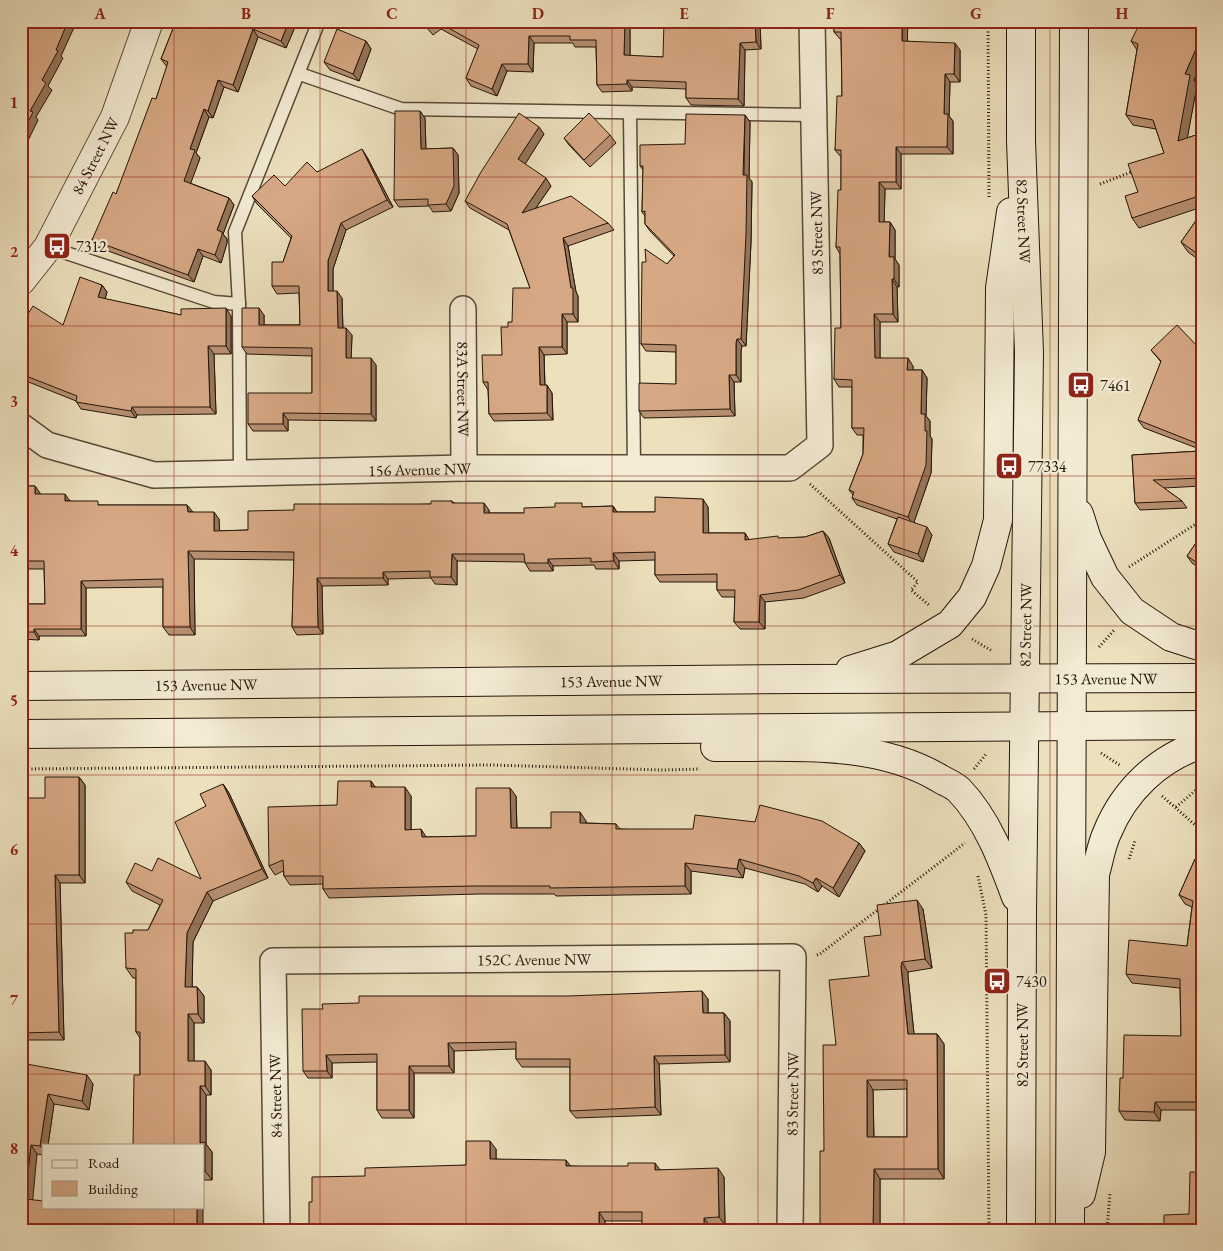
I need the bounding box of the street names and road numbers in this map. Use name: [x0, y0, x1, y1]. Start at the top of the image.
street label: 84 Street NW: [67, 113, 124, 198]
street label: 82 Street NW: [1011, 178, 1036, 264]
street label: 83 Street NW: [805, 190, 828, 275]
street label: 83A Street NW: [452, 341, 474, 437]
street label: 156 Avenue NW: [368, 458, 472, 481]
street label: 82 Street NW: [1014, 582, 1037, 667]
street label: 153 Avenue NW: [1055, 668, 1158, 689]
street label: 153 Avenue NW: [560, 670, 663, 692]
street label: 153 Avenue NW: [155, 674, 258, 696]
street label: 152C Avenue NW: [477, 949, 591, 970]
street label: 82 Street NW: [1012, 1003, 1033, 1087]
street label: 83 Street NW: [781, 1051, 804, 1136]
street label: 84 Street NW: [264, 1053, 287, 1138]

